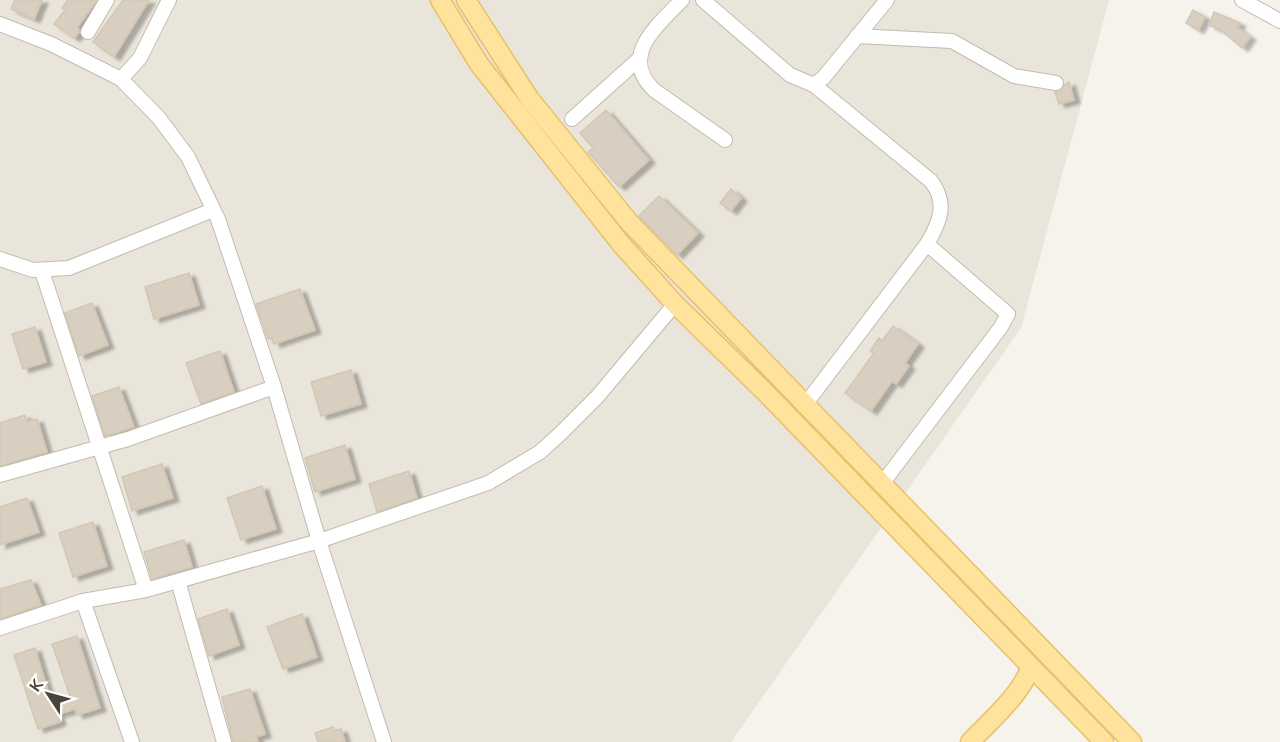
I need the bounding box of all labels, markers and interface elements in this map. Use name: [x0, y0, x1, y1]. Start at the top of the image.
north arrow: [18, 664, 78, 724]
text: K: [25, 674, 50, 697]

